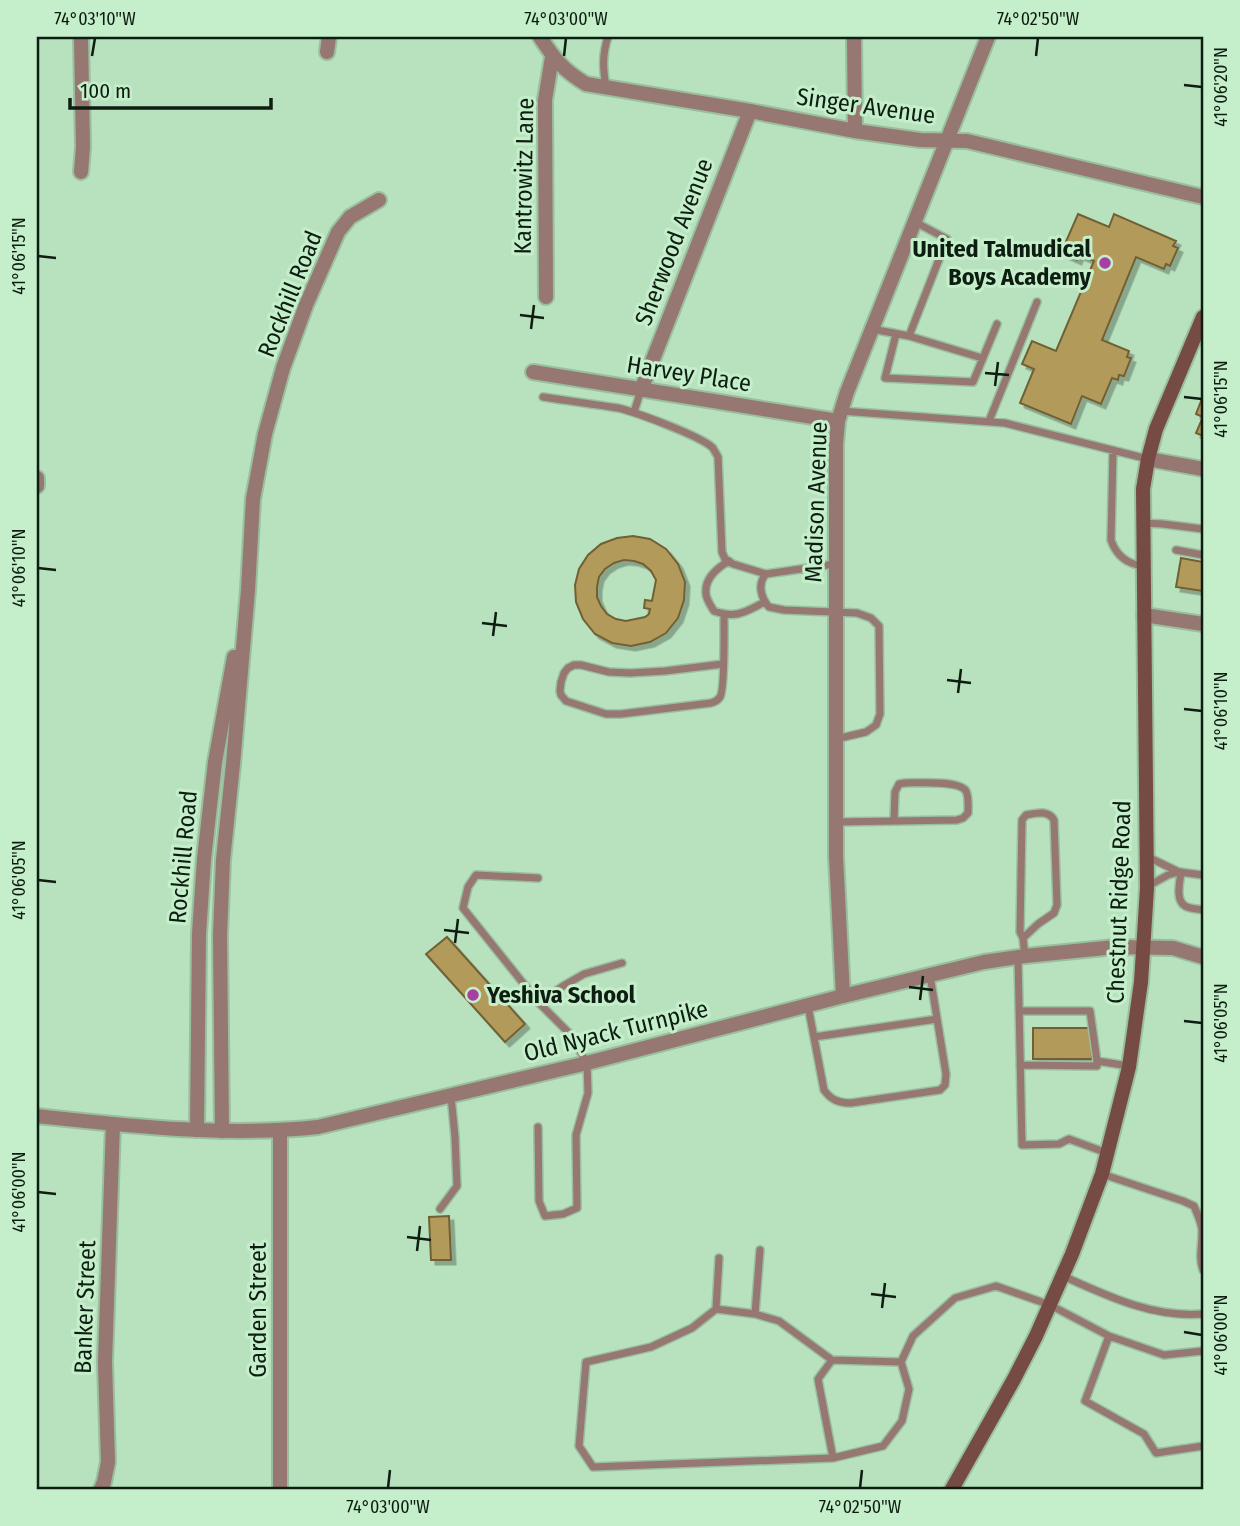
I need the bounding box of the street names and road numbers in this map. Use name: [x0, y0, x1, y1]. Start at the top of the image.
street label: Singer Avenue: [795, 82, 937, 130]
street label: Kantrowitz Lane: [509, 97, 539, 255]
street label: Sherwood Avenue: [629, 155, 719, 329]
street label: Rockhill Road: [252, 227, 328, 361]
street label: Harvey Place: [625, 350, 753, 398]
street label: Madison Avenue: [799, 421, 833, 583]
street label: Rockhill Road: [163, 789, 203, 925]
street label: Chestnut Ridge Road: [1101, 800, 1137, 1004]
street label: Old Nyack Turnpike: [521, 995, 711, 1067]
street label: Banker Street: [69, 1240, 101, 1374]
street label: Garden Street: [244, 1242, 272, 1378]

